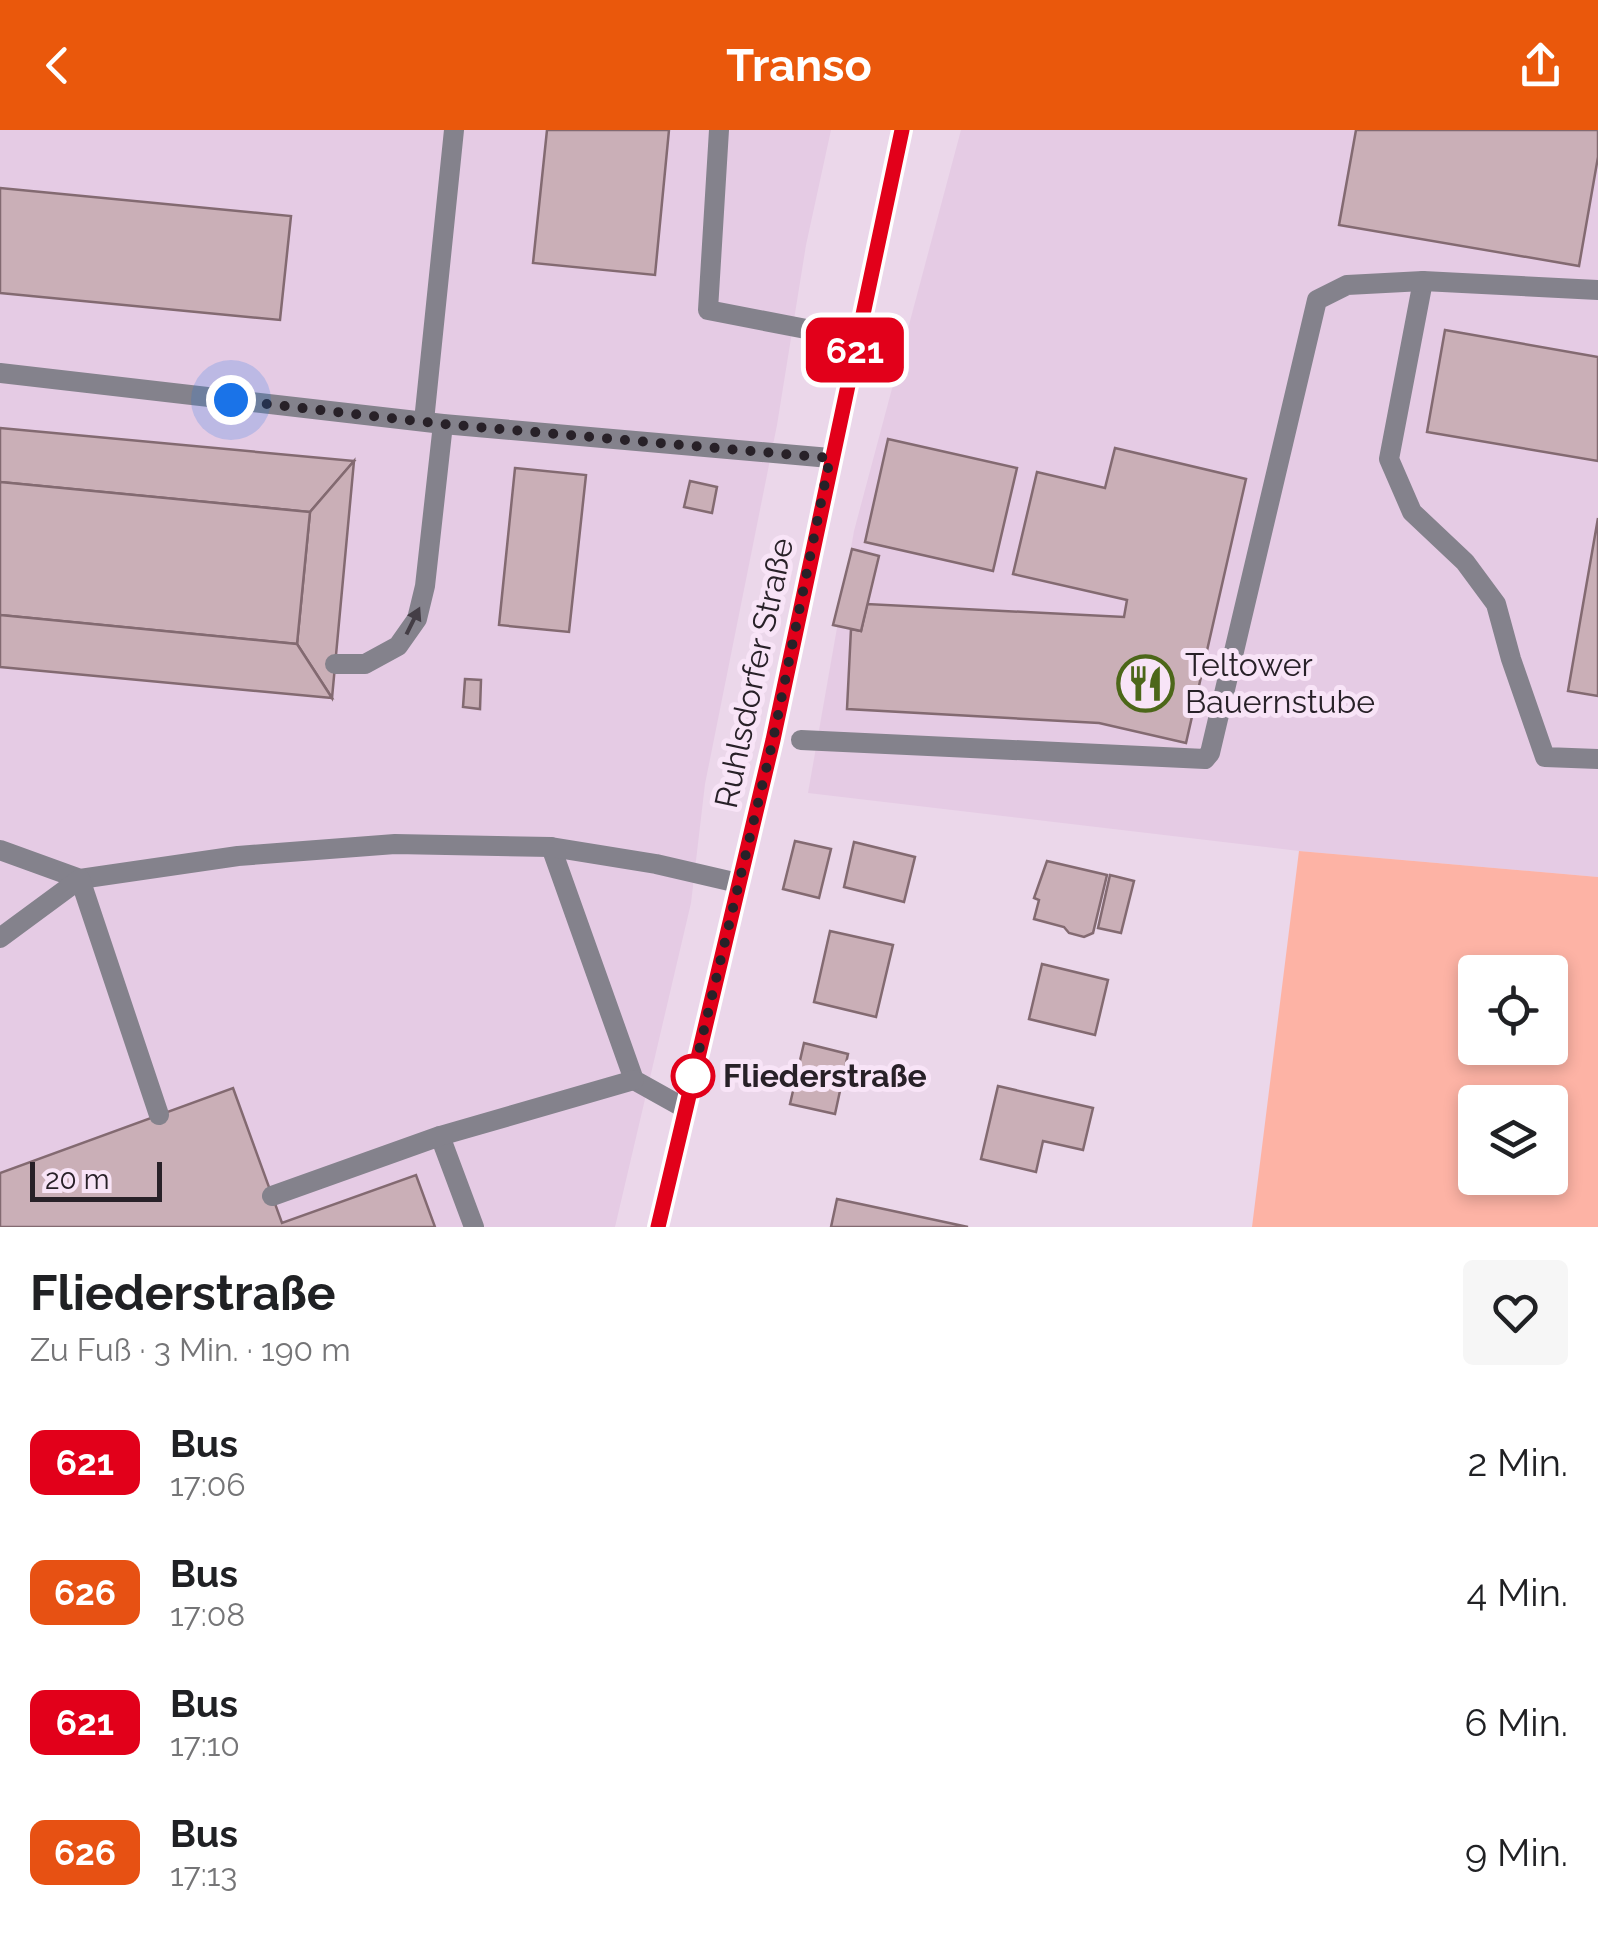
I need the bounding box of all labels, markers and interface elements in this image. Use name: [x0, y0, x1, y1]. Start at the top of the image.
icon: back: [30, 38, 85, 93]
icon: share: [1513, 38, 1568, 93]
text: Transo: [726, 39, 872, 92]
line badge: 621: [798, 318, 912, 382]
text: 621: [826, 330, 884, 371]
your location: [206, 375, 256, 425]
street label: Ruhlsdorfer Straße: [707, 535, 800, 811]
one-way arrow: [404, 606, 421, 635]
place label: Teltower Bauernstube: [1185, 646, 1375, 720]
restaurant icon: Teltower Bauernstube: [1116, 653, 1176, 713]
map controls: [1458, 955, 1568, 1195]
button: locate: [1458, 955, 1568, 1065]
marker: Fliederstraße: [672, 1055, 714, 1097]
place label: Fliederstraße: [723, 1057, 927, 1094]
button: layers: [1458, 1085, 1568, 1195]
scale bar: [30, 1157, 162, 1202]
text: 20 m: [45, 1163, 110, 1196]
button: heart: [1463, 1260, 1568, 1365]
text: Fliederstraße: [30, 1265, 336, 1321]
text: Zu Fuß · 3 Min. · 190 m: [30, 1331, 351, 1368]
text: Bus: [170, 1421, 238, 1466]
text: 2 Min.: [1468, 1440, 1568, 1485]
text: 621: [56, 1442, 114, 1483]
text: 17:06: [170, 1466, 246, 1503]
text: Bus: [170, 1551, 238, 1596]
text: 4 Min.: [1467, 1570, 1568, 1615]
text: 626: [54, 1572, 116, 1613]
text: 17:08: [170, 1596, 245, 1633]
text: Bus: [170, 1681, 238, 1726]
text: 6 Min.: [1464, 1700, 1568, 1745]
text: 621: [56, 1702, 114, 1743]
text: 17:10: [170, 1726, 240, 1763]
text: Bus: [170, 1811, 238, 1856]
text: 9 Min.: [1465, 1830, 1568, 1875]
text: 626: [54, 1832, 116, 1873]
text: 17:13: [170, 1856, 237, 1893]

